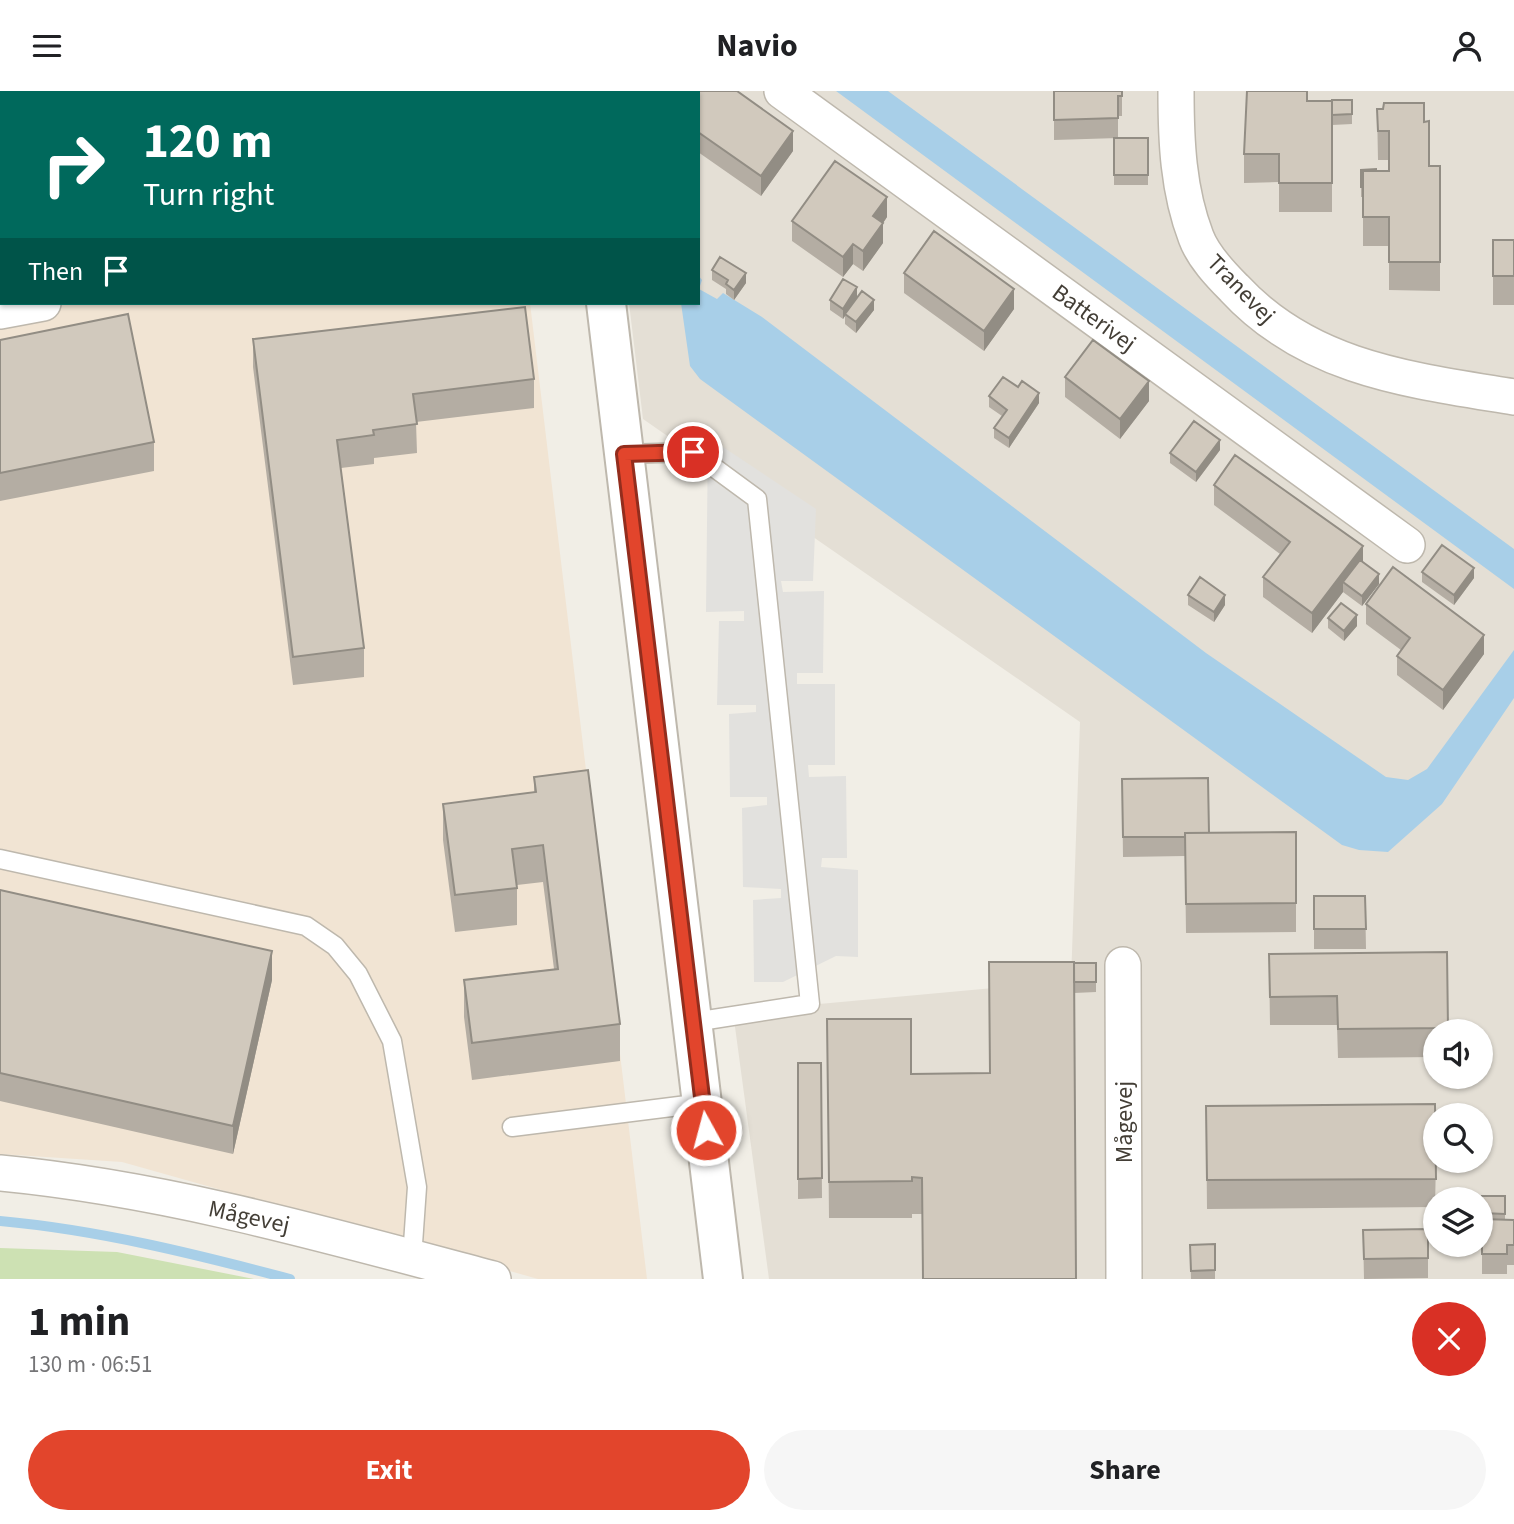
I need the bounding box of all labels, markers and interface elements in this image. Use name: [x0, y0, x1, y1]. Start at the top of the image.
text: Navio: [716, 23, 798, 69]
icon: menu: [28, 27, 66, 65]
icon: person: [1448, 27, 1486, 65]
text: 120 m: [143, 107, 272, 177]
icon: right: [28, 119, 119, 210]
text: Turn right: [143, 172, 274, 218]
street label: Tranevej: [1199, 246, 1283, 332]
icon: arrive: [97, 252, 135, 290]
text: Then: [28, 253, 83, 290]
street label: Batterivej: [1045, 276, 1143, 360]
pin: [663, 422, 723, 482]
icon: arrive: [674, 433, 712, 471]
map controls: [1423, 1019, 1493, 1257]
button: sound: [1423, 1019, 1493, 1089]
street label: Mågevej: [1107, 1081, 1142, 1163]
position arrow: [669, 1093, 743, 1167]
button: search: [1423, 1103, 1493, 1173]
button: layers: [1423, 1187, 1493, 1257]
street label: Mågevej: [205, 1191, 293, 1243]
text: 1 min: [28, 1292, 130, 1352]
button: close: [1412, 1302, 1486, 1376]
text: 130 m · 06:51: [28, 1348, 152, 1381]
button: Exit: [28, 1430, 750, 1510]
button: Share: [764, 1430, 1486, 1510]

